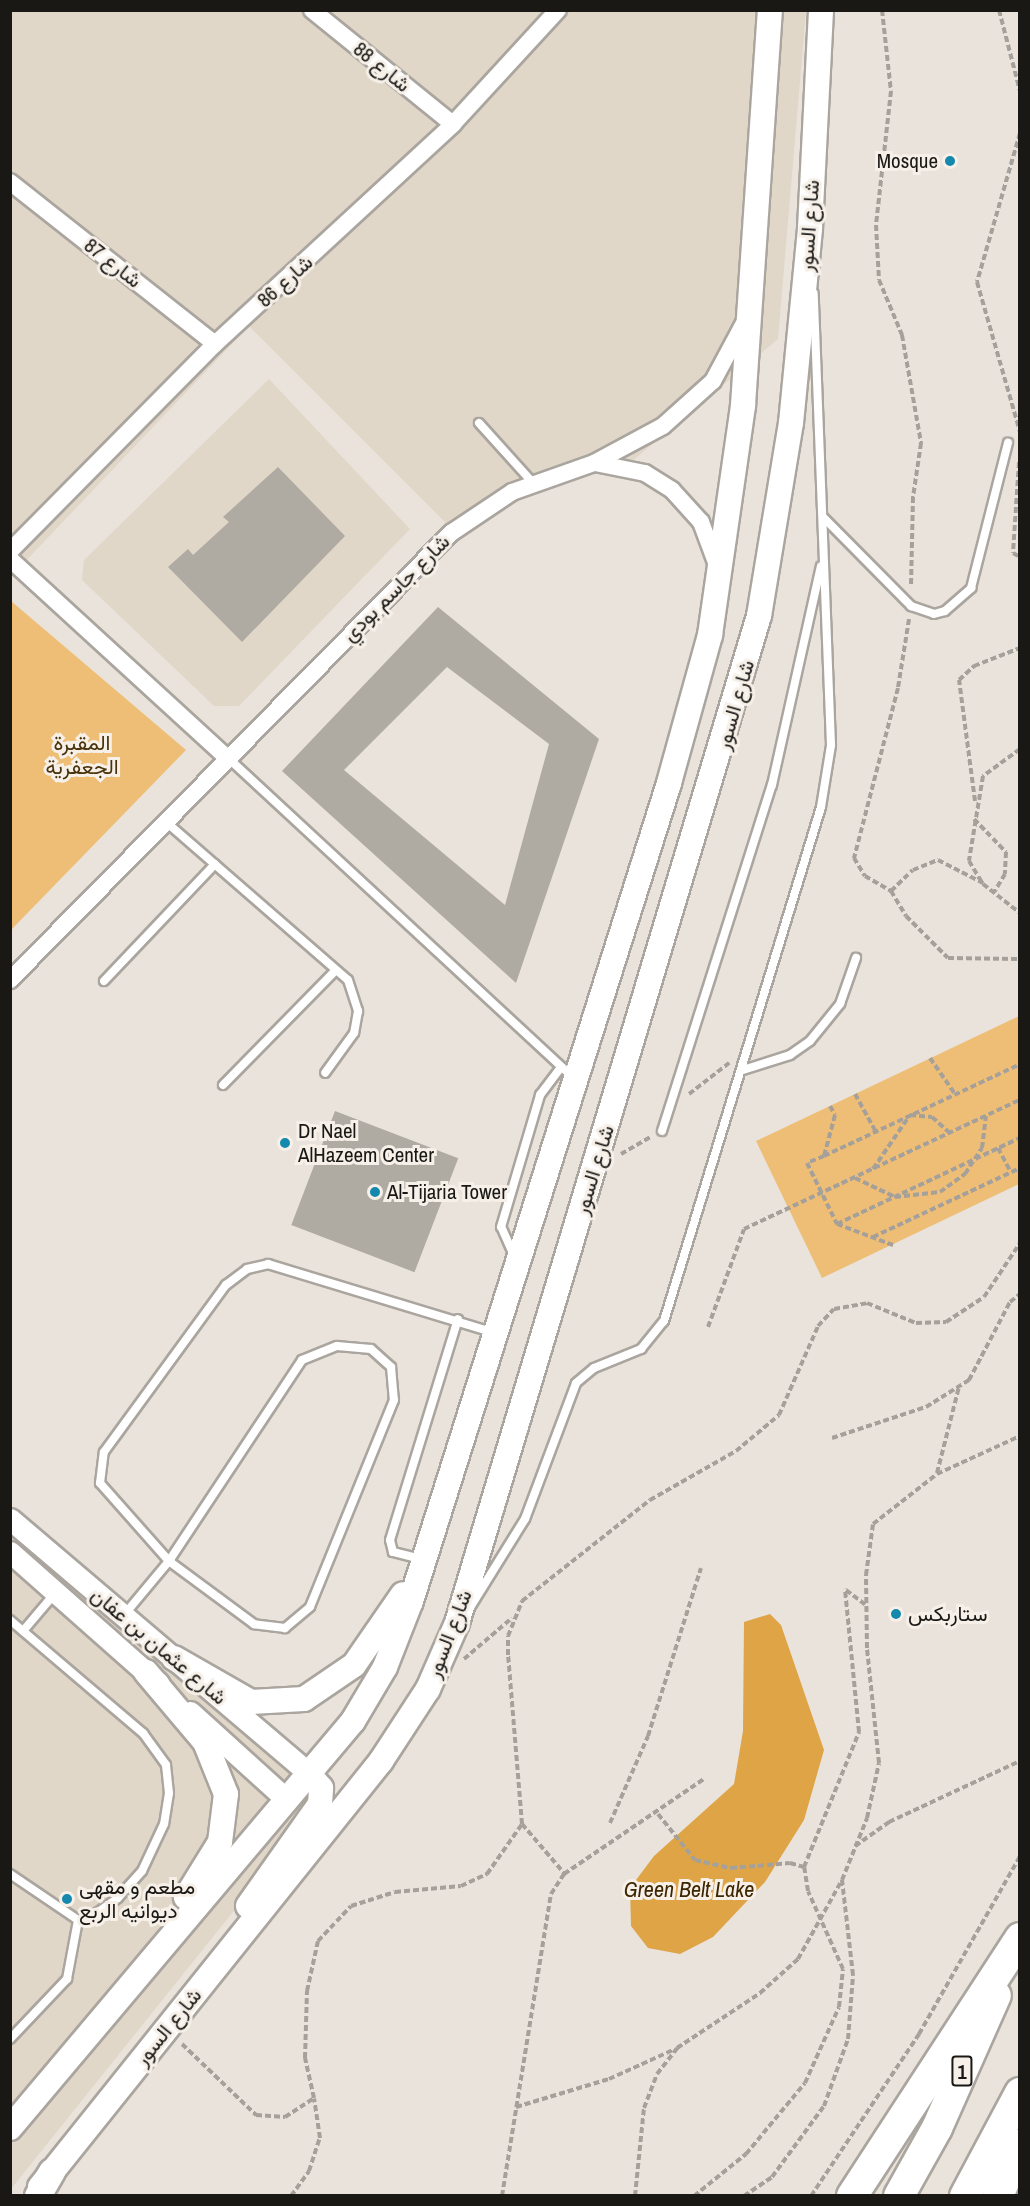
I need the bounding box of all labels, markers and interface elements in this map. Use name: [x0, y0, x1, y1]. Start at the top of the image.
street label: شارع 88: [348, 36, 416, 98]
place label: Mosque: [877, 148, 938, 174]
marker: Mosque: [943, 154, 957, 168]
street label: شارع السور: [793, 179, 825, 273]
street label: شارع 87: [79, 233, 147, 293]
street label: شارع 86: [252, 249, 318, 313]
street label: شارع جاسم بودي: [337, 529, 455, 647]
street label: شارع السور: [710, 657, 760, 753]
park label: المقبرة الجعفرية: [45, 730, 119, 780]
place label: Dr Nael AlHazeem Center: [298, 1118, 434, 1168]
street label: شارع السور: [568, 1122, 620, 1218]
marker: Dr Nael AlHazeem Center: [276, 1134, 294, 1152]
place label: Al-Tijaria Tower: [387, 1179, 507, 1205]
marker: Al-Tijaria Tower: [368, 1185, 382, 1199]
street label: شارع عثمان بن عفان: [86, 1582, 232, 1710]
street label: شارع السور: [421, 1586, 477, 1682]
place label: ستاربكس: [908, 1601, 988, 1627]
marker: ستاربكس: [889, 1607, 903, 1621]
place label: مطعم و مقهى ديوانيه الربع: [79, 1874, 195, 1924]
water label: Green Belt Lake: [624, 1877, 754, 1903]
marker: مطعم و مقهى ديوانيه الربع: [60, 1892, 74, 1906]
street label: شارع السور: [129, 1983, 207, 2071]
road number: 1: [950, 2054, 974, 2088]

